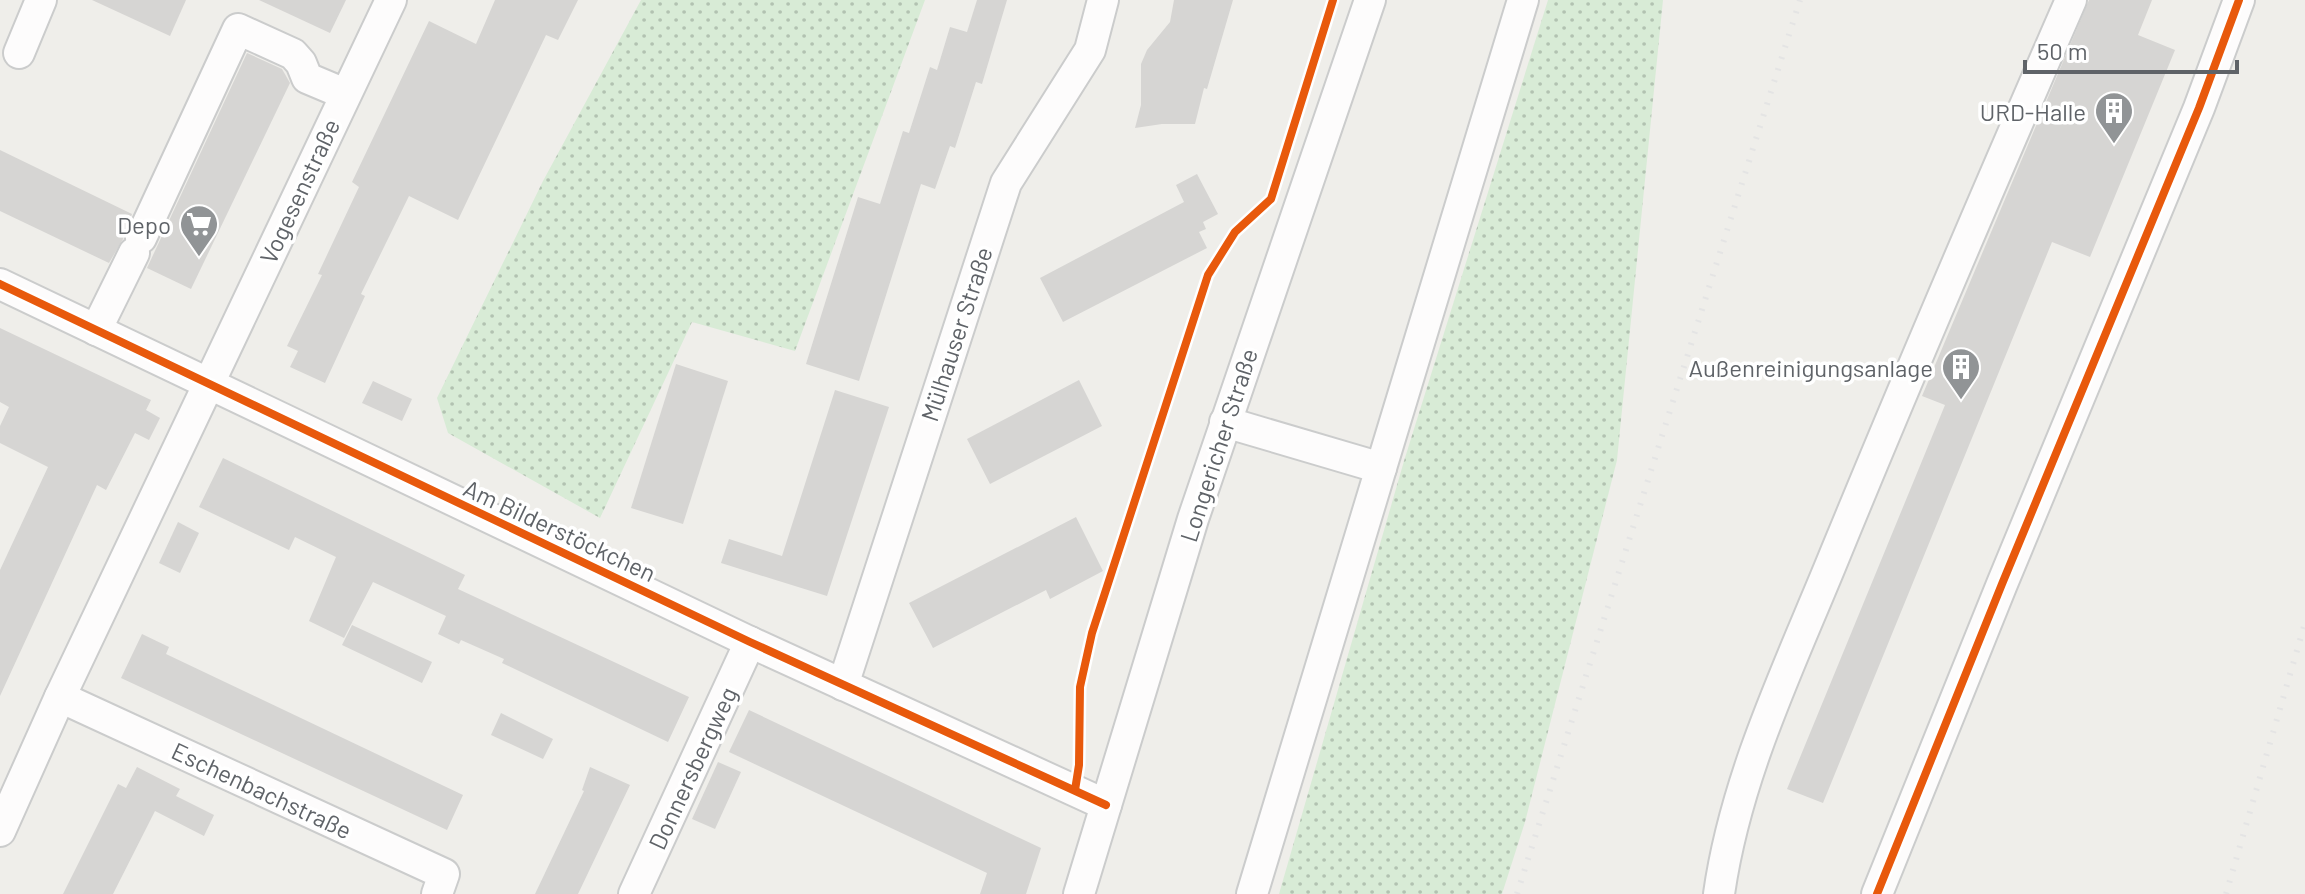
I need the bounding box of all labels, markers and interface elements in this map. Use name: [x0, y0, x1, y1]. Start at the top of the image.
scale bar: [2025, 24, 2237, 74]
text: 50 m: [2037, 36, 2088, 65]
building icon: URD-Halle: [2093, 90, 2135, 145]
place label: URD-Halle: [1980, 97, 2086, 126]
street label: Vogesenstraße: [253, 114, 345, 268]
supermarket icon: Depo: [178, 203, 220, 258]
place label: Depo: [117, 210, 171, 239]
street label: Mülhauser Straße: [914, 243, 998, 425]
street label: Longericher Straße: [1173, 345, 1263, 545]
building icon: Außenreinigungsanlage: [1940, 346, 1982, 401]
place label: Außenreinigungsanlage: [1688, 353, 1933, 382]
street label: Am Bilderstöckchen: [460, 473, 660, 587]
street label: Donnersbergweg: [642, 682, 742, 854]
street label: Eschenbachstraße: [167, 736, 357, 844]

